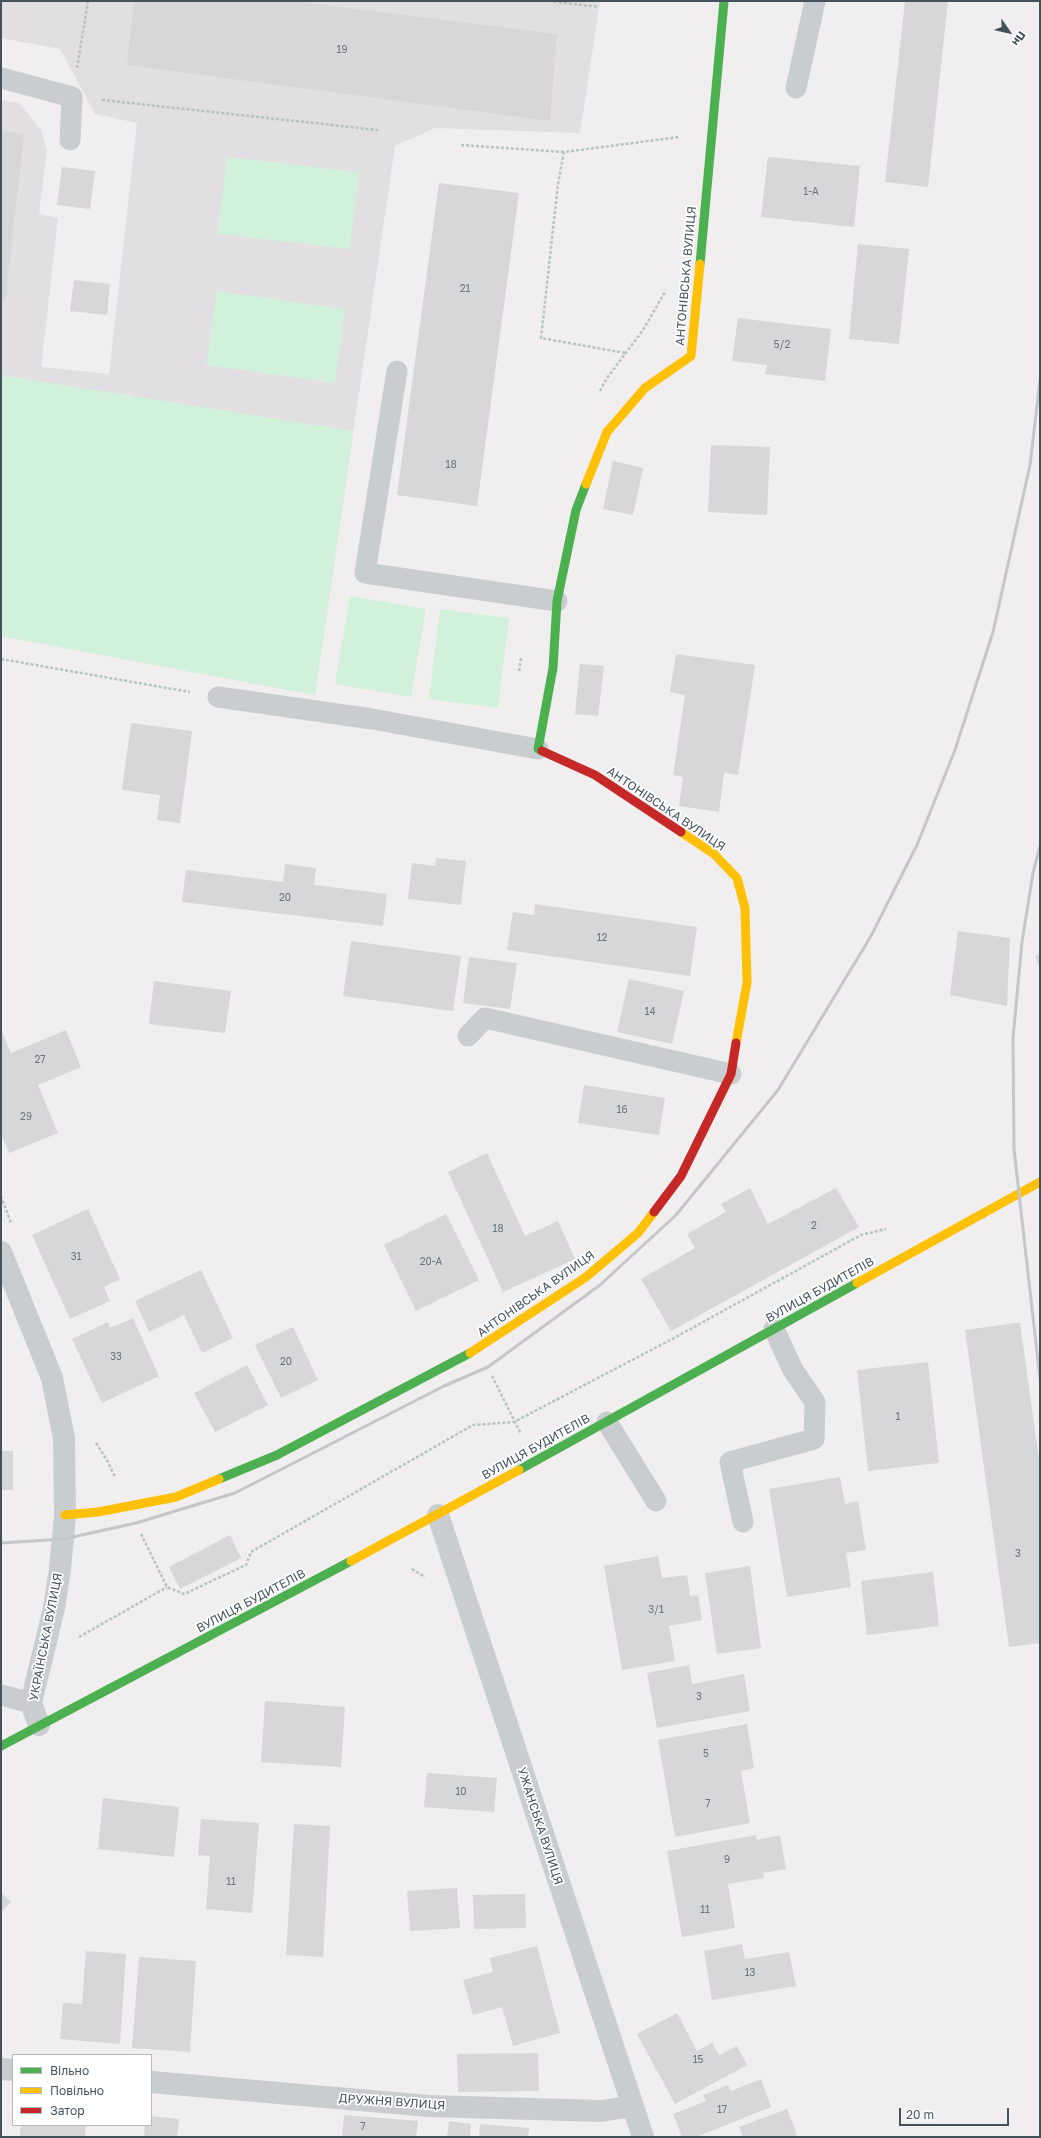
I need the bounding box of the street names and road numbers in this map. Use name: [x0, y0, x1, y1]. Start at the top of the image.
street label: АНТОНІВСЬКА ВУЛИЦЯ: [673, 206, 699, 346]
street label: АНТОНІВСЬКА ВУЛИЦЯ: [604, 764, 728, 854]
street label: АНТОНІВСЬКА ВУЛИЦЯ: [475, 1248, 597, 1340]
street label: ВУЛИЦЯ БУДИТЕЛІВ: [764, 1254, 876, 1326]
street label: ВУЛИЦЯ БУДИТЕЛІВ: [480, 1411, 592, 1483]
street label: ВУЛИЦЯ БУДИТЕЛІВ: [194, 1566, 308, 1636]
street label: УКРАЇНСЬКА ВУЛИЦЯ: [27, 1572, 65, 1702]
street label: УЖАНСЬКА ВУЛИЦЯ: [514, 1765, 566, 1887]
street label: ДРУЖНЯ ВУЛИЦЯ: [338, 2091, 446, 2113]

